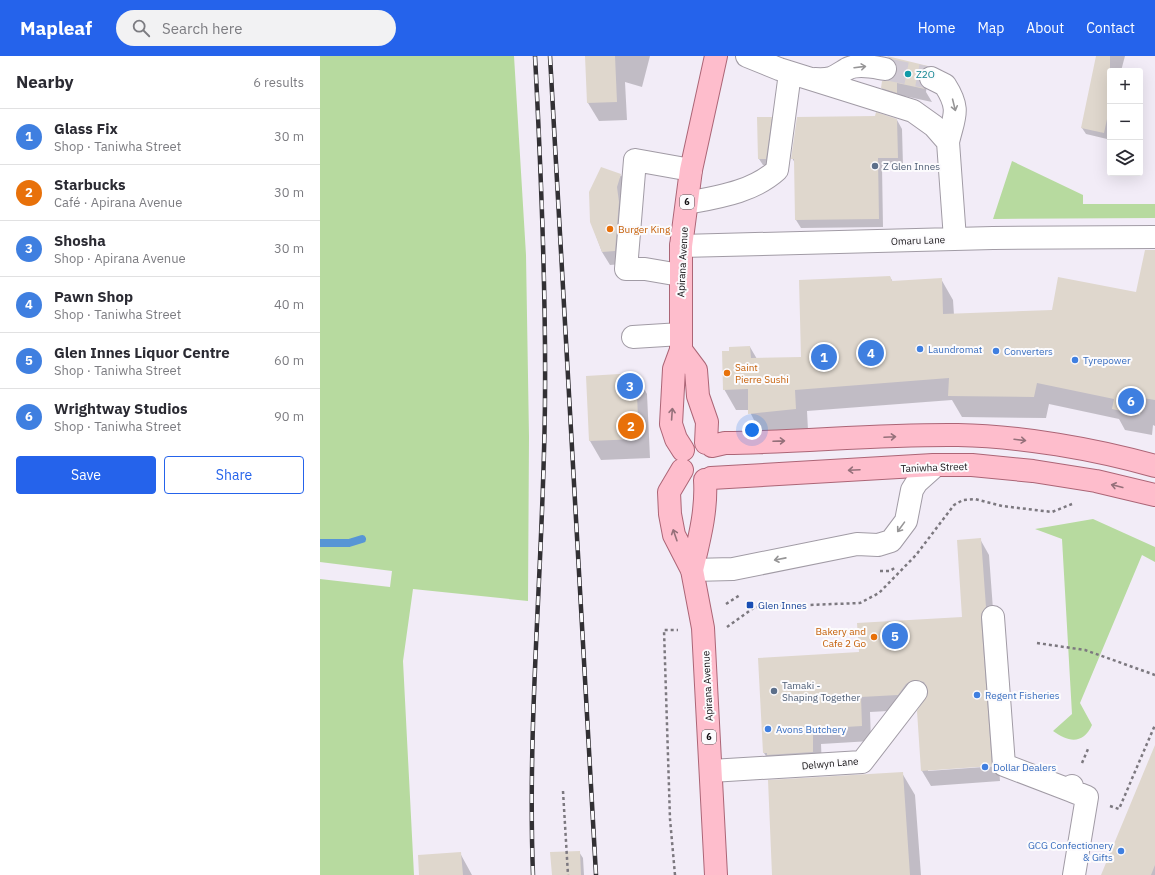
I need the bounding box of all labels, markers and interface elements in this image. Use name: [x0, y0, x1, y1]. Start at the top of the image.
search box: [116, 10, 396, 46]
text: Mapleaf: [20, 16, 92, 40]
icon: search: [130, 17, 152, 39]
text: Search here: [162, 19, 242, 38]
text: Home: [918, 19, 955, 37]
text: Map: [977, 19, 1004, 37]
text: About: [1026, 19, 1064, 37]
text: Contact: [1086, 19, 1135, 37]
one-way arrow: [853, 63, 866, 71]
place label: Z2O: [916, 68, 935, 81]
map controls: [1107, 68, 1143, 176]
button: +: [1107, 68, 1143, 104]
marker: Z2O: [903, 69, 913, 79]
text: Nearby: [16, 71, 74, 93]
text: 6 results: [253, 74, 304, 91]
one-way arrow: [951, 99, 958, 112]
button: −: [1107, 104, 1143, 140]
text: Glass Fix: [54, 119, 118, 138]
text: 1: [25, 128, 33, 145]
text: 30 m: [274, 128, 304, 145]
text: Shop · Taniwha Street: [54, 138, 181, 155]
button: layers: [1107, 140, 1143, 176]
place label: Z Glen Innes: [883, 160, 940, 173]
marker: Z Glen Innes: [870, 161, 880, 171]
text: Starbucks: [54, 175, 126, 194]
text: 2: [25, 184, 33, 201]
text: 30 m: [274, 184, 304, 201]
text: Café · Apirana Avenue: [54, 194, 182, 211]
road number: 6: [680, 195, 694, 209]
place label: Burger King: [618, 223, 671, 236]
marker: Burger King: [605, 224, 615, 234]
street label: Apirana Avenue: [674, 226, 691, 298]
text: Shosha: [54, 231, 106, 250]
street label: Omaru Lane: [891, 233, 946, 248]
text: 3: [25, 240, 33, 257]
text: 30 m: [274, 240, 304, 257]
text: Shop · Apirana Avenue: [54, 250, 186, 267]
text: Pawn Shop: [54, 287, 133, 306]
text: 4: [25, 296, 33, 313]
text: 40 m: [274, 296, 304, 313]
text: Shop · Taniwha Street: [54, 306, 181, 323]
pin: 4: [858, 338, 884, 368]
pin: 1: [811, 342, 837, 372]
text: Glen Innes Liquor Centre: [54, 343, 230, 362]
place label: Laundromat: [928, 343, 983, 356]
marker: Laundromat: [915, 344, 925, 354]
place label: Converters: [1004, 345, 1053, 358]
marker: Converters: [991, 346, 1001, 356]
text: 5: [25, 352, 33, 369]
text: 60 m: [274, 352, 304, 369]
place label: Tyrepower: [1083, 354, 1131, 367]
marker: Tyrepower: [1070, 355, 1080, 365]
place label: Saint Pierre Sushi: [735, 361, 789, 386]
text: Shop · Taniwha Street: [54, 362, 181, 379]
marker: Saint Pierre Sushi: [722, 368, 732, 378]
pin: 3: [617, 371, 643, 401]
pin: 6: [1118, 386, 1144, 416]
text: Wrightway Studios: [54, 399, 188, 418]
text: 6: [25, 408, 33, 425]
text: 90 m: [274, 408, 304, 425]
one-way arrow: [668, 408, 675, 421]
pin: 2: [618, 411, 644, 441]
text: Shop · Taniwha Street: [54, 418, 181, 435]
your location: [742, 420, 762, 440]
one-way arrow: [883, 433, 896, 441]
one-way arrow: [1013, 436, 1026, 444]
one-way arrow: [772, 438, 785, 445]
button: Save: [16, 456, 156, 494]
button: Share: [164, 456, 304, 494]
street label: Taniwha Street: [900, 460, 968, 475]
one-way arrow: [848, 467, 861, 474]
one-way arrow: [1111, 482, 1124, 489]
one-way arrow: [897, 521, 905, 532]
one-way arrow: [671, 528, 678, 541]
one-way arrow: [774, 556, 787, 564]
place label: Glen Innes: [758, 599, 807, 612]
marker: Glen Innes: [745, 600, 755, 610]
pin: 5: [882, 621, 908, 651]
place label: Bakery and Cafe 2 Go: [816, 625, 866, 650]
marker: Bakery and Cafe 2 Go: [869, 632, 879, 642]
street label: Apirana Avenue: [699, 650, 716, 721]
place label: Tamaki - Shaping Together: [782, 679, 861, 704]
marker: Tamaki - Shaping Together: [769, 686, 779, 696]
place label: Regent Fisheries: [985, 689, 1060, 702]
marker: Regent Fisheries: [972, 690, 982, 700]
place label: Avons Butchery: [776, 723, 846, 736]
marker: Avons Butchery: [763, 724, 773, 734]
road number: 6: [702, 730, 716, 744]
street label: Delwyn Lane: [801, 754, 860, 772]
place label: Dollar Dealers: [993, 761, 1056, 774]
marker: Dollar Dealers: [980, 762, 990, 772]
place label: GCG Confectionery & Gifts: [1028, 839, 1113, 864]
marker: GCG Confectionery & Gifts: [1116, 846, 1126, 856]

